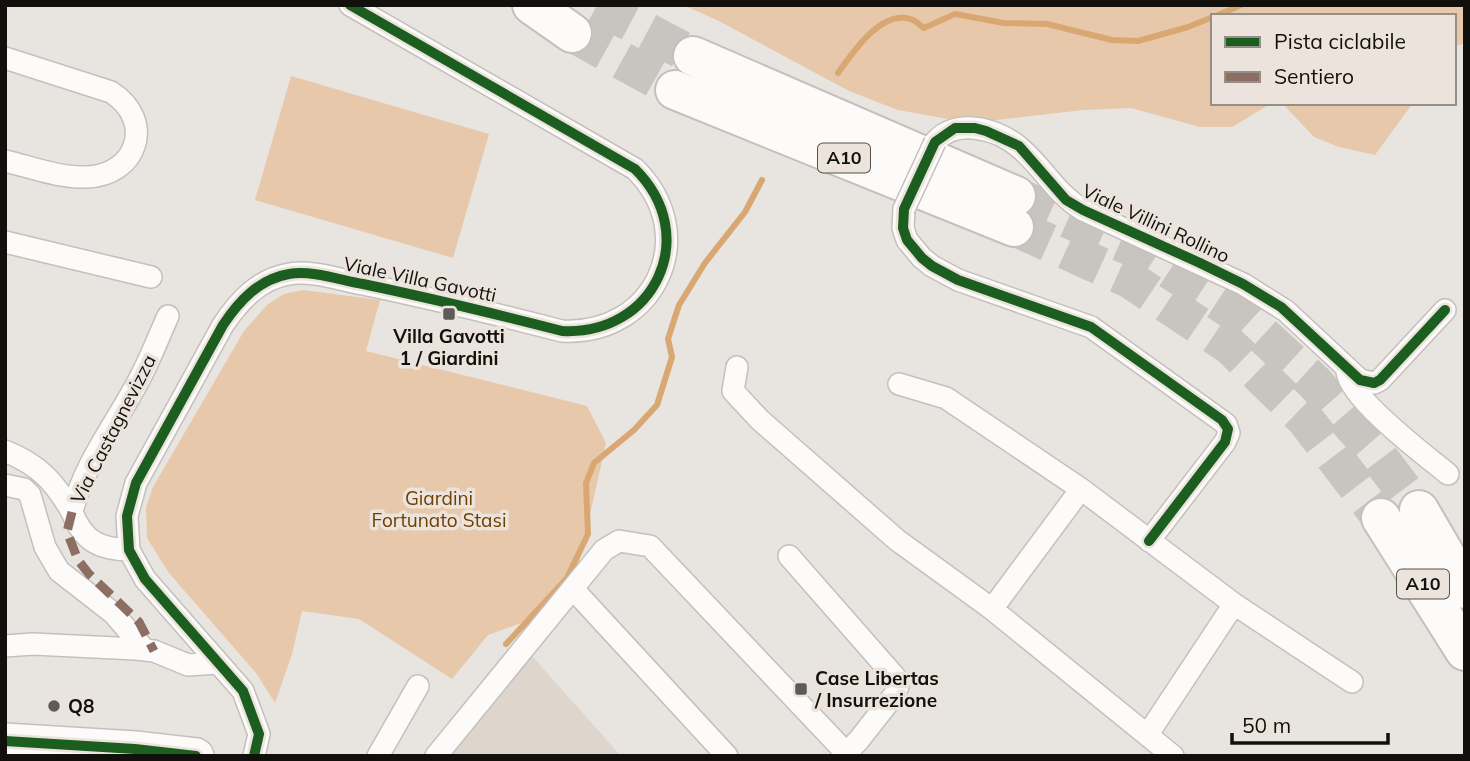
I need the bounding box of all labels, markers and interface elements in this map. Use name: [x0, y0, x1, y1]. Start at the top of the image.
legend: [1211, 14, 1456, 105]
text: Pista ciclabile: [1274, 28, 1406, 54]
text: Sentiero: [1274, 63, 1354, 89]
road number: A10: [818, 144, 870, 173]
street label: Viale Villini Rollino: [1078, 178, 1234, 268]
street label: Viale Villa Gavotti: [341, 251, 499, 307]
marker: Villa Gavotti 1 / Giardini: [441, 306, 457, 322]
place label: Villa Gavotti 1 / Giardini: [392, 324, 505, 370]
street label: Via Castagnevizza: [65, 350, 161, 508]
park label: Giardini Fortunato Stasi: [372, 486, 506, 532]
road number: A10: [1397, 570, 1449, 598]
place label: Case Libertas / Insurrezione: [814, 666, 939, 712]
marker: Case Libertas / Insurrezione: [793, 681, 809, 697]
place label: Q8: [68, 694, 94, 718]
marker: Q8: [46, 698, 62, 714]
scale bar: [1232, 702, 1388, 746]
text: 50 m: [1242, 712, 1291, 738]

